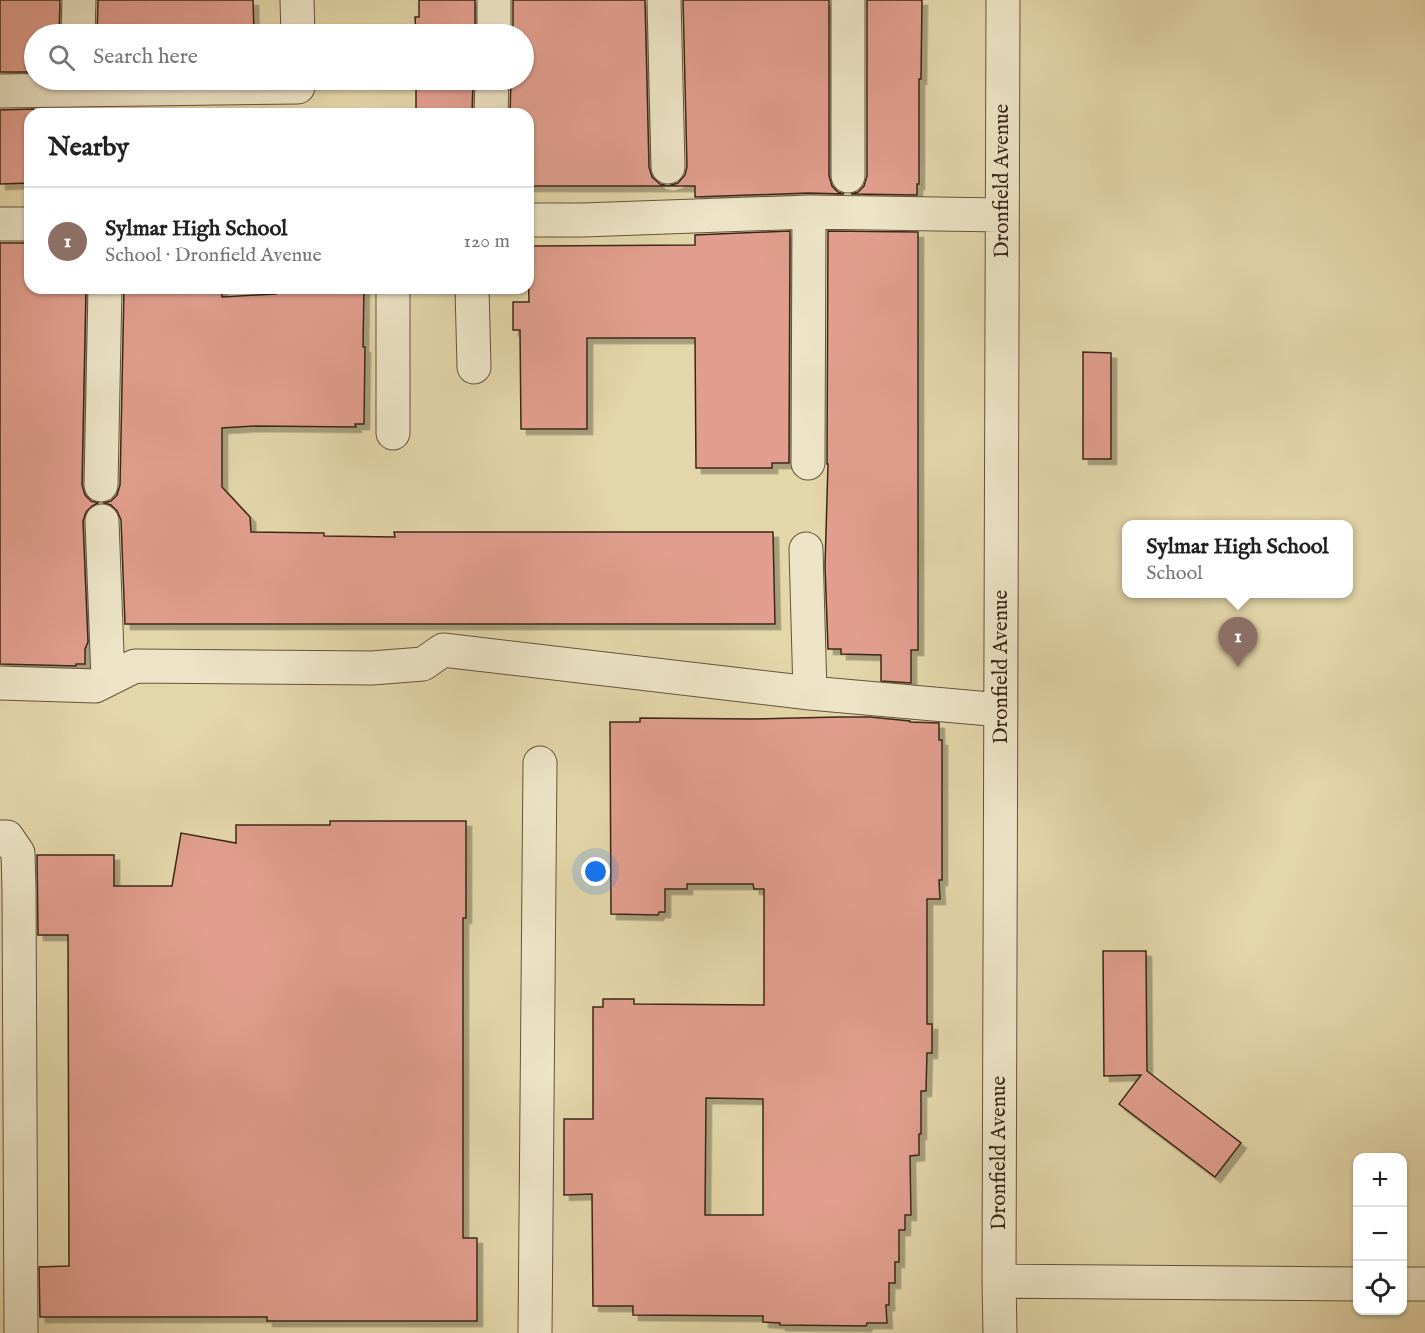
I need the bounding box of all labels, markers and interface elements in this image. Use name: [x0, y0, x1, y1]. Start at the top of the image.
search box: [24, 24, 534, 90]
icon: search: [45, 41, 78, 74]
text: Search here: [93, 43, 198, 71]
street label: Dronfield Avenue: [989, 103, 1016, 258]
text: Nearby: [48, 131, 129, 164]
text: Sylmar High School: [105, 215, 287, 243]
text: 1: [64, 229, 71, 254]
text: 120 m: [464, 229, 510, 254]
text: School · Dronfield Avenue: [105, 243, 322, 268]
popup: [1122, 520, 1353, 598]
text: Sylmar High School: [1146, 533, 1329, 561]
text: School: [1146, 561, 1203, 586]
street label: Dronfield Avenue: [988, 589, 1015, 744]
pin: 1: [1218, 618, 1258, 667]
your location: [581, 857, 610, 886]
street label: Dronfield Avenue: [986, 1075, 1013, 1230]
map controls: [1353, 1153, 1407, 1315]
button: +: [1353, 1153, 1407, 1207]
button: −: [1353, 1207, 1407, 1261]
button: locate: [1353, 1261, 1407, 1315]

